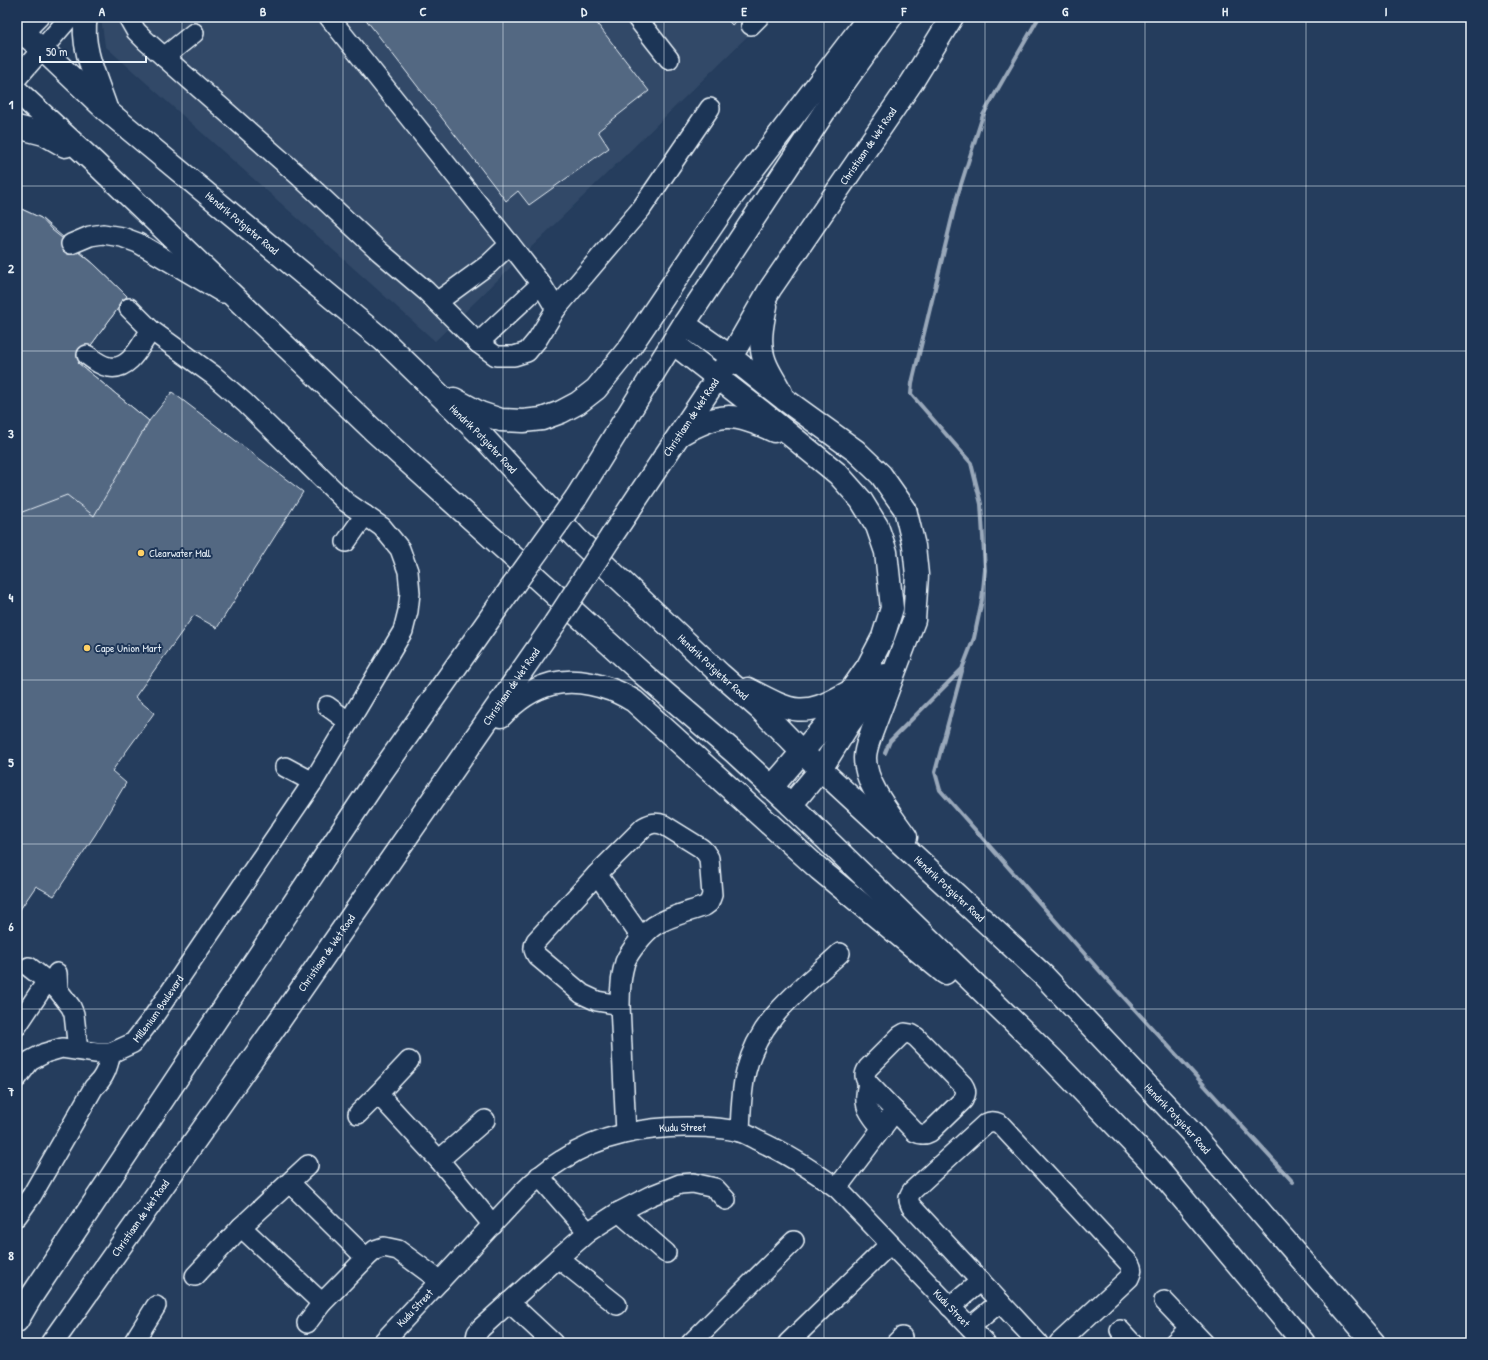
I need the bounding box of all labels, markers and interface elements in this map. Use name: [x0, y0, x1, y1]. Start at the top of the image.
text: A: [99, 2, 106, 20]
text: B: [260, 2, 267, 20]
text: C: [419, 2, 427, 20]
text: D: [581, 2, 588, 20]
text: E: [741, 2, 747, 20]
text: F: [901, 2, 908, 20]
text: G: [1062, 2, 1069, 20]
text: H: [1222, 2, 1228, 20]
text: I: [1384, 2, 1388, 20]
scale bar: [40, 38, 146, 64]
text: 50 m: [46, 43, 67, 60]
text: 1: [9, 95, 14, 113]
street label: Christiaan de Wet Road: [837, 104, 900, 188]
street label: Hendrik Potgieter Road: [203, 189, 282, 258]
text: 2: [8, 259, 15, 277]
street label: Christiaan de Wet Road: [660, 375, 722, 459]
street label: Hendrik Potgieter Road: [447, 401, 521, 477]
text: 3: [8, 424, 14, 442]
place label: Clearwater Mall: [149, 546, 211, 560]
marker: Clearwater Mall: [136, 548, 146, 558]
text: 4: [9, 588, 14, 606]
street label: Hendrik Potgieter Road: [675, 631, 752, 703]
place label: Cape Union Mart: [95, 641, 161, 655]
marker: Cape Union Mart: [82, 643, 92, 653]
street label: Christiaan de Wet Road: [479, 645, 543, 728]
text: 5: [8, 753, 14, 771]
street label: Hendrik Potgieter Road: [911, 852, 988, 925]
street label: Christiaan de Wet Road: [295, 911, 358, 994]
text: 6: [8, 917, 14, 935]
street label: Millenium Boulevard: [129, 972, 187, 1045]
street label: Hendrik Potgieter Road: [1142, 1080, 1214, 1157]
text: 7: [7, 1082, 15, 1100]
street label: Kudu Street: [659, 1120, 706, 1135]
street label: Christiaan de Wet Road: [108, 1176, 173, 1259]
text: 8: [8, 1246, 14, 1264]
street label: Kudu Street: [394, 1286, 436, 1330]
street label: Kudu Street: [930, 1286, 973, 1330]

